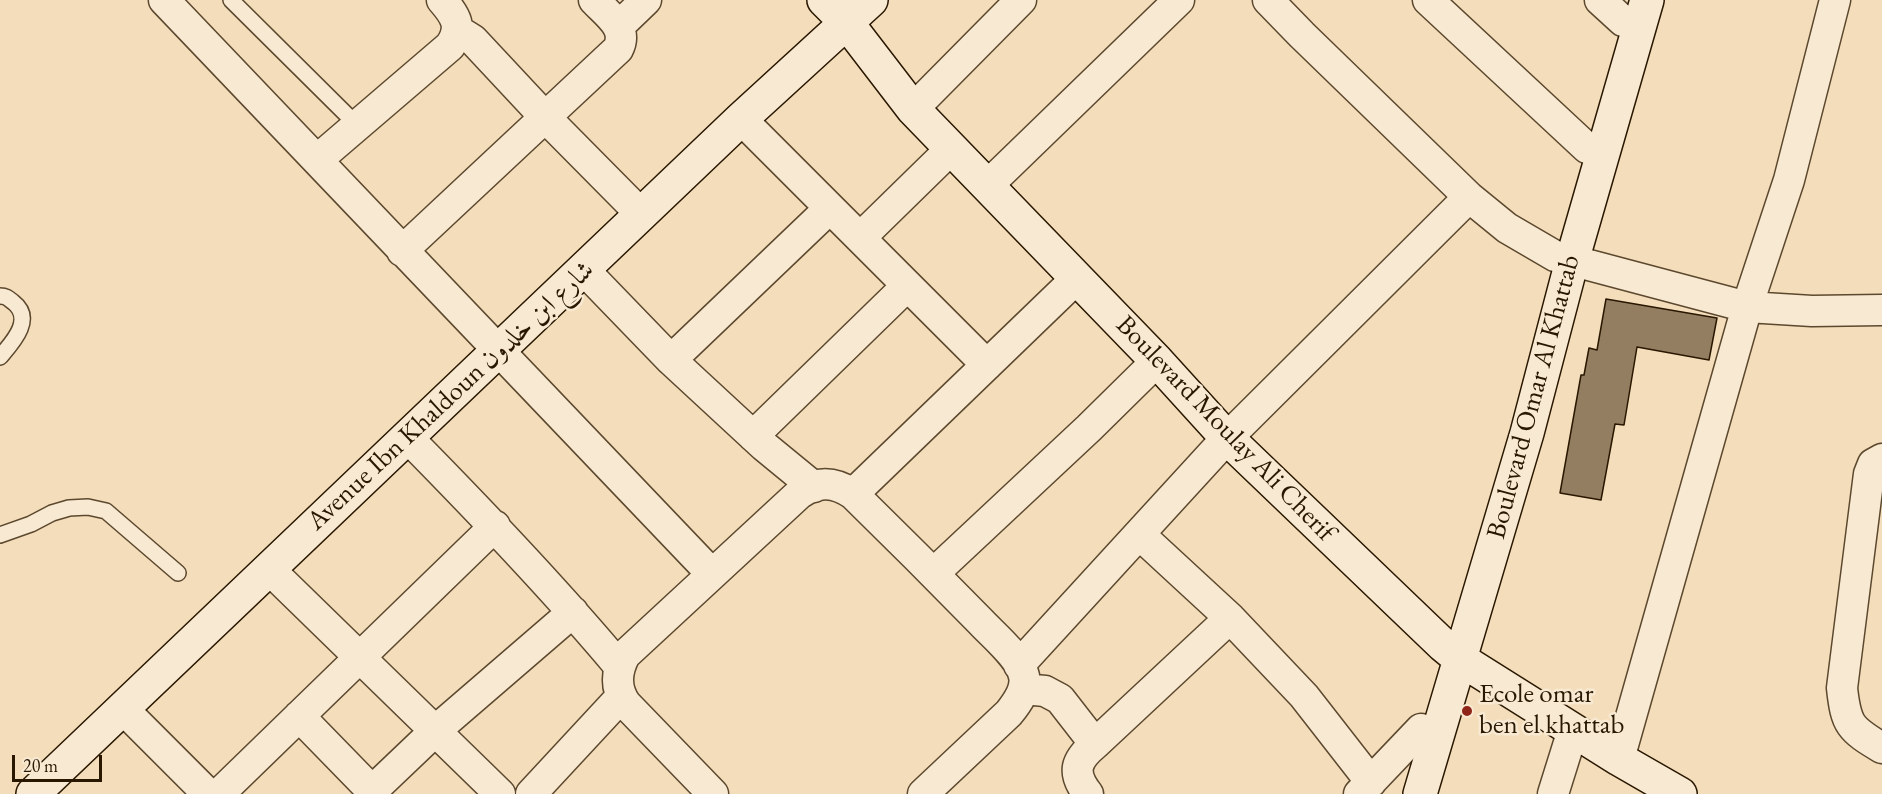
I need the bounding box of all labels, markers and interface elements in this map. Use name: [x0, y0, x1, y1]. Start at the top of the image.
street label: Boulevard Omar Al Khattab: [1480, 251, 1588, 543]
street label: Avenue Ibn Khaldoun شارع ابن خلدون: [301, 254, 601, 538]
street label: Boulevard Moulay Ali Cherif: [1109, 309, 1341, 549]
place label: Ecole omar ben el khattab: [1479, 679, 1624, 742]
marker: Ecole omar ben el khattab: [1460, 704, 1474, 718]
scale bar: [15, 743, 105, 781]
text: 20 m: [23, 754, 58, 777]

